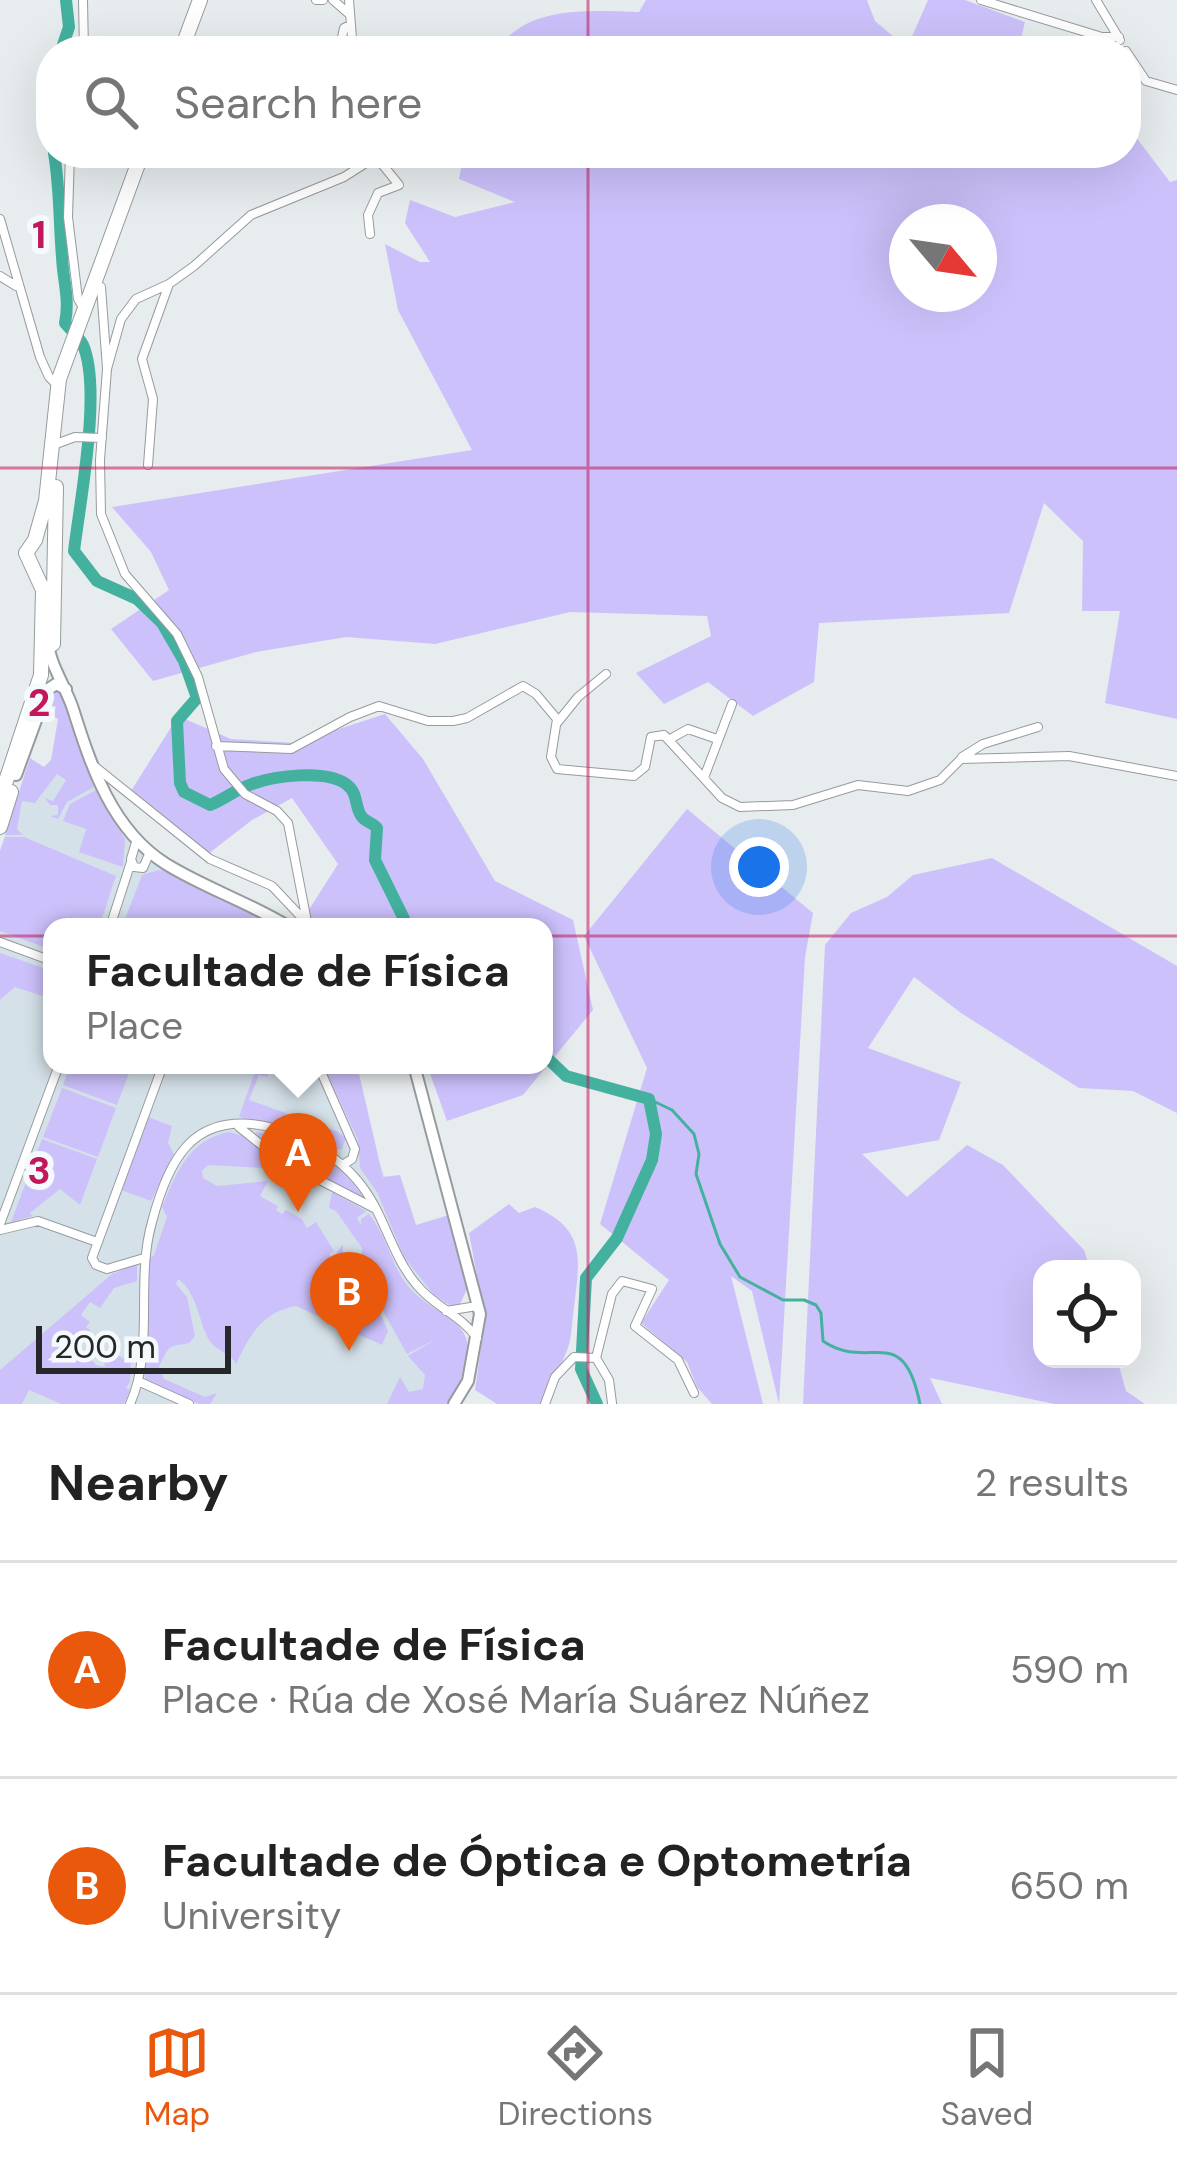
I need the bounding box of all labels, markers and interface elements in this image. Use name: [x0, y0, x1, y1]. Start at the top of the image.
search box: [36, 36, 1141, 168]
icon: search: [78, 69, 144, 135]
text: Search here: [174, 73, 422, 132]
north arrow: [889, 204, 997, 312]
text: 1: [32, 209, 46, 260]
text: 2: [28, 677, 50, 728]
your location: [729, 837, 789, 897]
popup: [43, 918, 553, 1074]
text: Facultade de Física: [86, 941, 510, 1000]
text: Place: [86, 1000, 183, 1051]
pin: A: [259, 1113, 337, 1212]
text: 3: [27, 1145, 51, 1196]
pin: B: [310, 1252, 388, 1351]
map controls: [1033, 1260, 1141, 1368]
button: locate: [1033, 1260, 1141, 1368]
scale bar: [36, 1320, 231, 1373]
text: 200 m: [54, 1325, 156, 1368]
text: Nearby: [48, 1449, 229, 1516]
text: 2 results: [975, 1457, 1129, 1508]
text: Facultade de Física: [162, 1615, 586, 1674]
text: A: [73, 1644, 101, 1695]
text: 590 m: [1010, 1644, 1129, 1695]
text: Place · Rúa de Xosé María Suárez Núñez: [162, 1674, 870, 1725]
text: Facultade de Óptica e Optometría: [162, 1831, 912, 1890]
text: B: [75, 1860, 99, 1911]
text: 650 m: [1010, 1860, 1129, 1911]
text: University: [162, 1890, 341, 1941]
tab: Map: [144, 2020, 210, 2135]
tab: Directions: [498, 2020, 653, 2135]
tab: Saved: [941, 2020, 1033, 2135]

